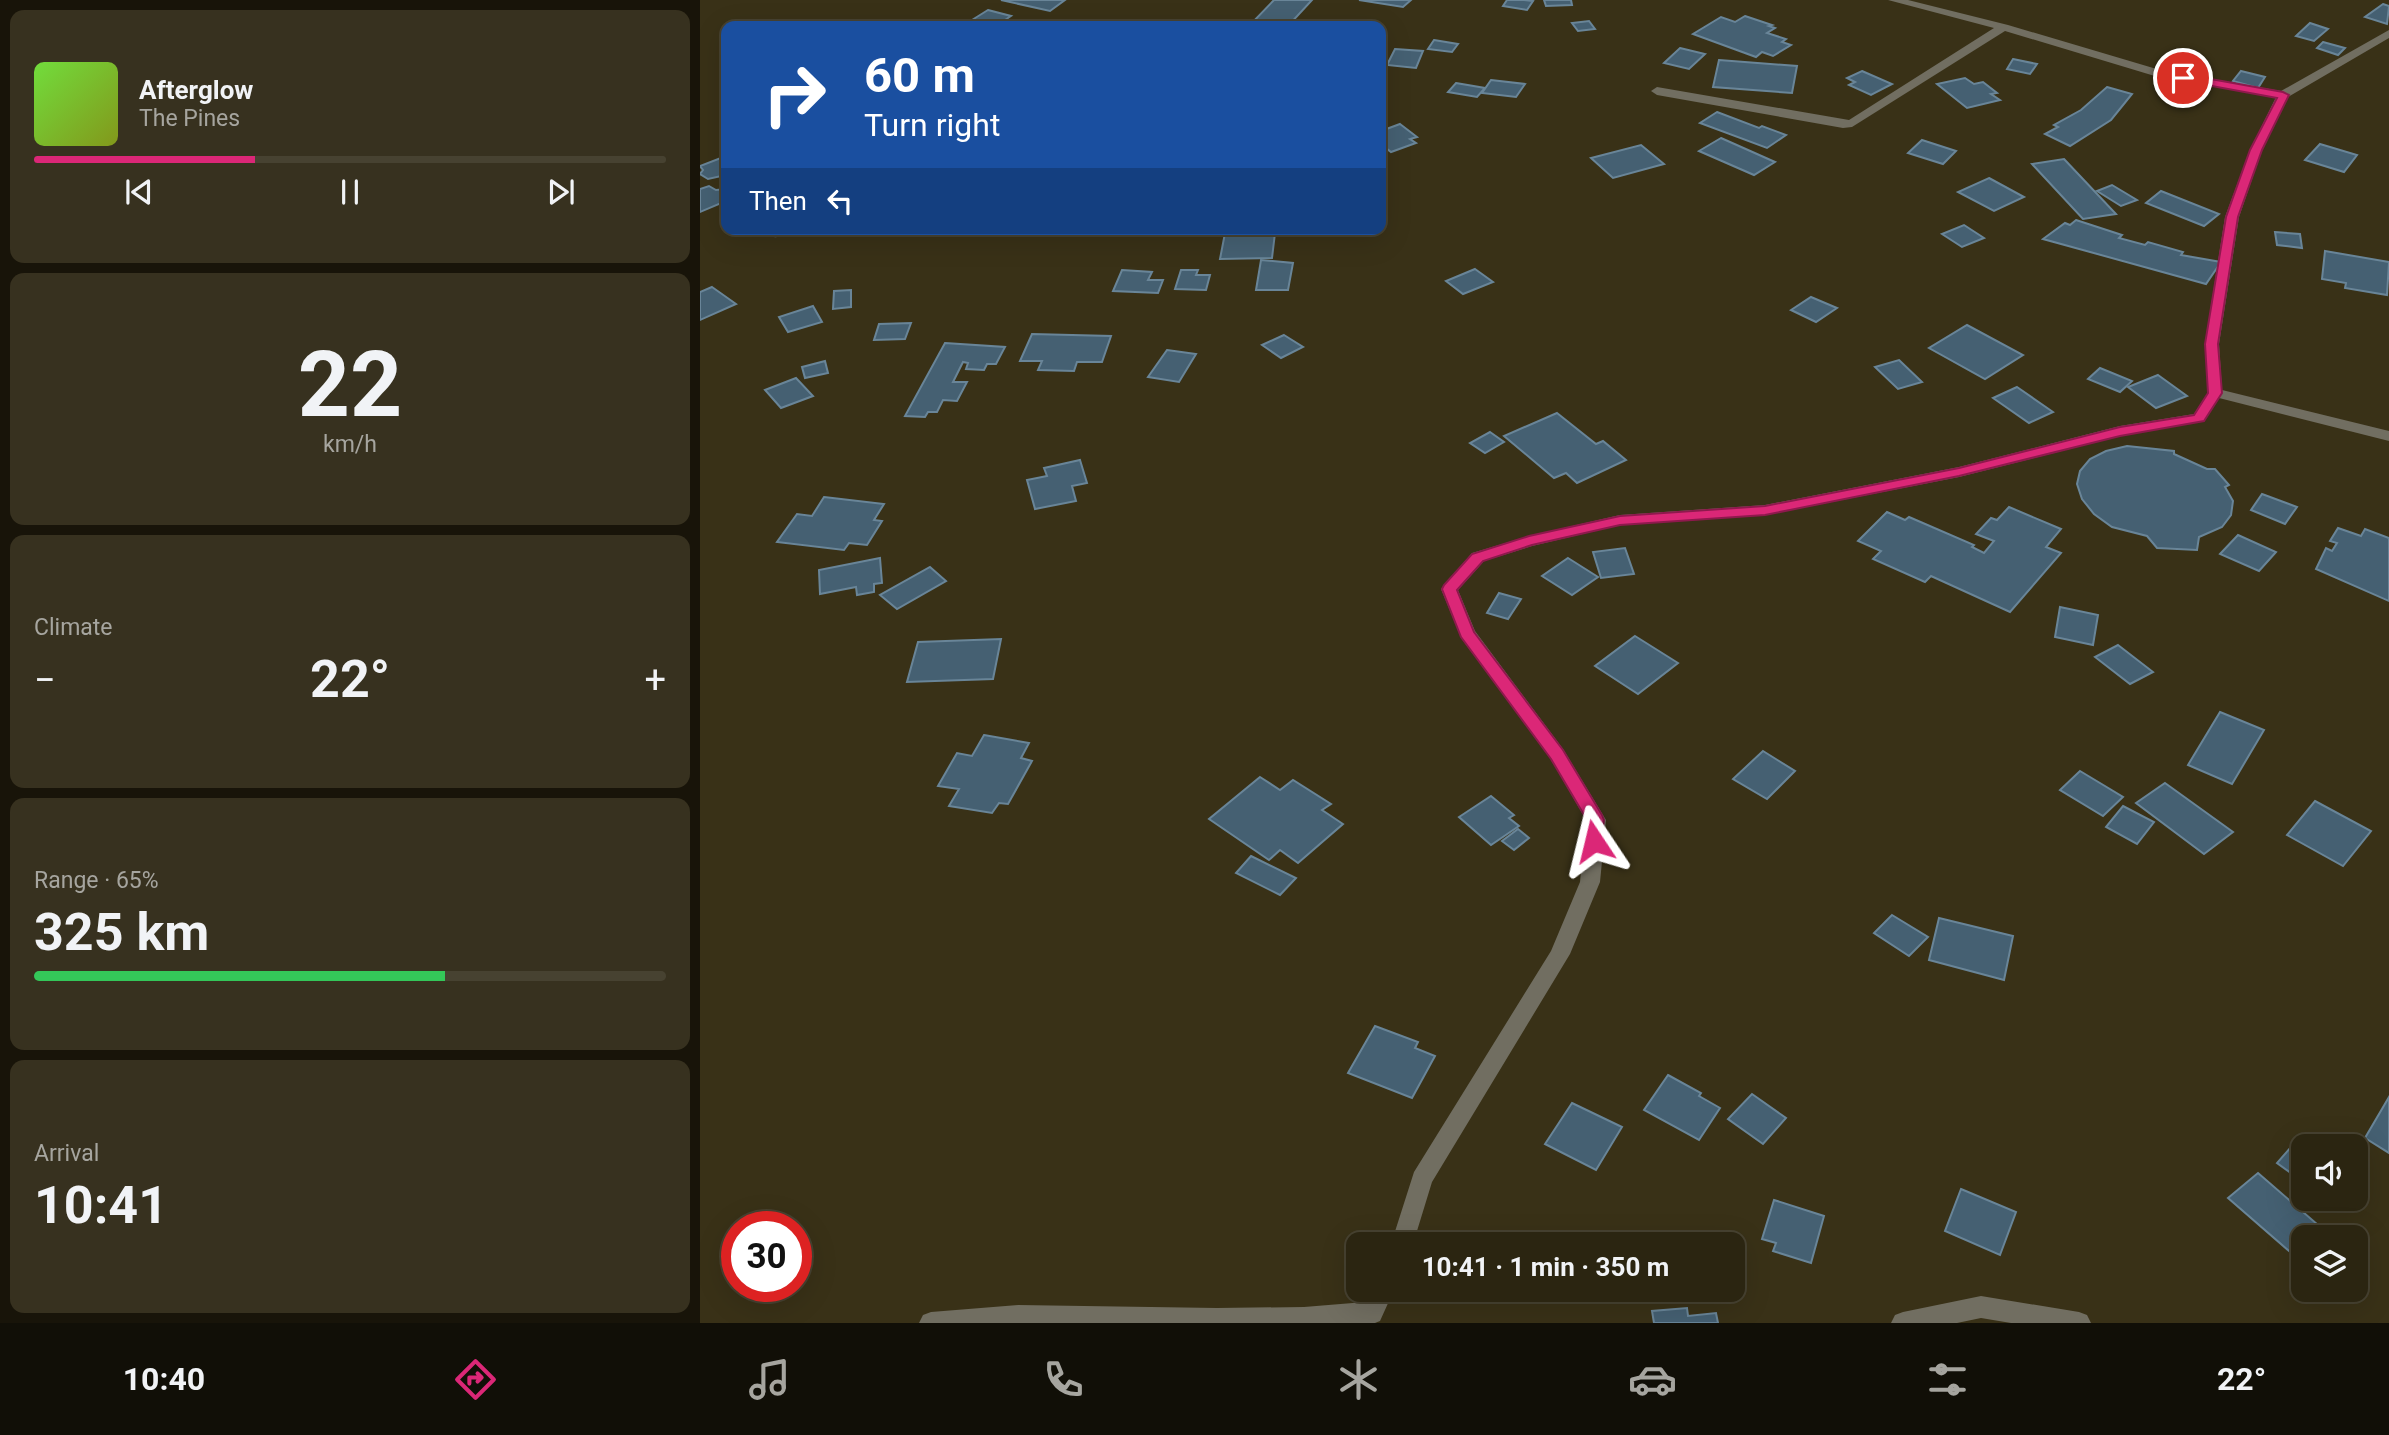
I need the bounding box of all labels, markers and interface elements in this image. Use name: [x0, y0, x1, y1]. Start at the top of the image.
text: 60 m: [864, 47, 975, 104]
pin: [2153, 48, 2213, 108]
icon: right: [749, 49, 840, 140]
icon: arrive: [2164, 59, 2202, 97]
text: Afterglow: [139, 75, 253, 105]
text: The Pines: [139, 105, 240, 132]
text: Turn right: [864, 106, 1000, 144]
icon: previous: [120, 173, 158, 211]
icon: pause: [331, 173, 369, 211]
icon: next: [542, 173, 580, 211]
icon: left: [821, 182, 859, 220]
text: Then: [749, 186, 807, 216]
text: 22: [298, 332, 402, 438]
text: km/h: [323, 431, 377, 458]
text: Climate: [34, 614, 113, 641]
text: 22°: [310, 649, 390, 710]
text: −: [34, 658, 56, 702]
text: +: [644, 658, 666, 702]
position arrow: [1557, 804, 1631, 878]
text: Range · 65%: [34, 867, 159, 894]
text: 325 km: [34, 902, 209, 963]
map controls: [2291, 1134, 2368, 1302]
button: sound: [2291, 1134, 2368, 1211]
text: Arrival: [34, 1140, 99, 1167]
text: 10:41: [34, 1175, 168, 1236]
speed limit sign: 30: [721, 1211, 812, 1302]
button: layers: [2291, 1225, 2368, 1302]
text: 10:41 · 1 min · 350 m: [1422, 1252, 1669, 1282]
icon: directions: [451, 1355, 500, 1404]
icon: music: [745, 1355, 794, 1404]
icon: phone: [1039, 1355, 1088, 1404]
icon: climate: [1334, 1355, 1383, 1404]
icon: car: [1628, 1355, 1677, 1404]
icon: filters: [1923, 1355, 1972, 1404]
text: 10:40: [123, 1360, 205, 1398]
text: 22°: [2217, 1360, 2266, 1398]

